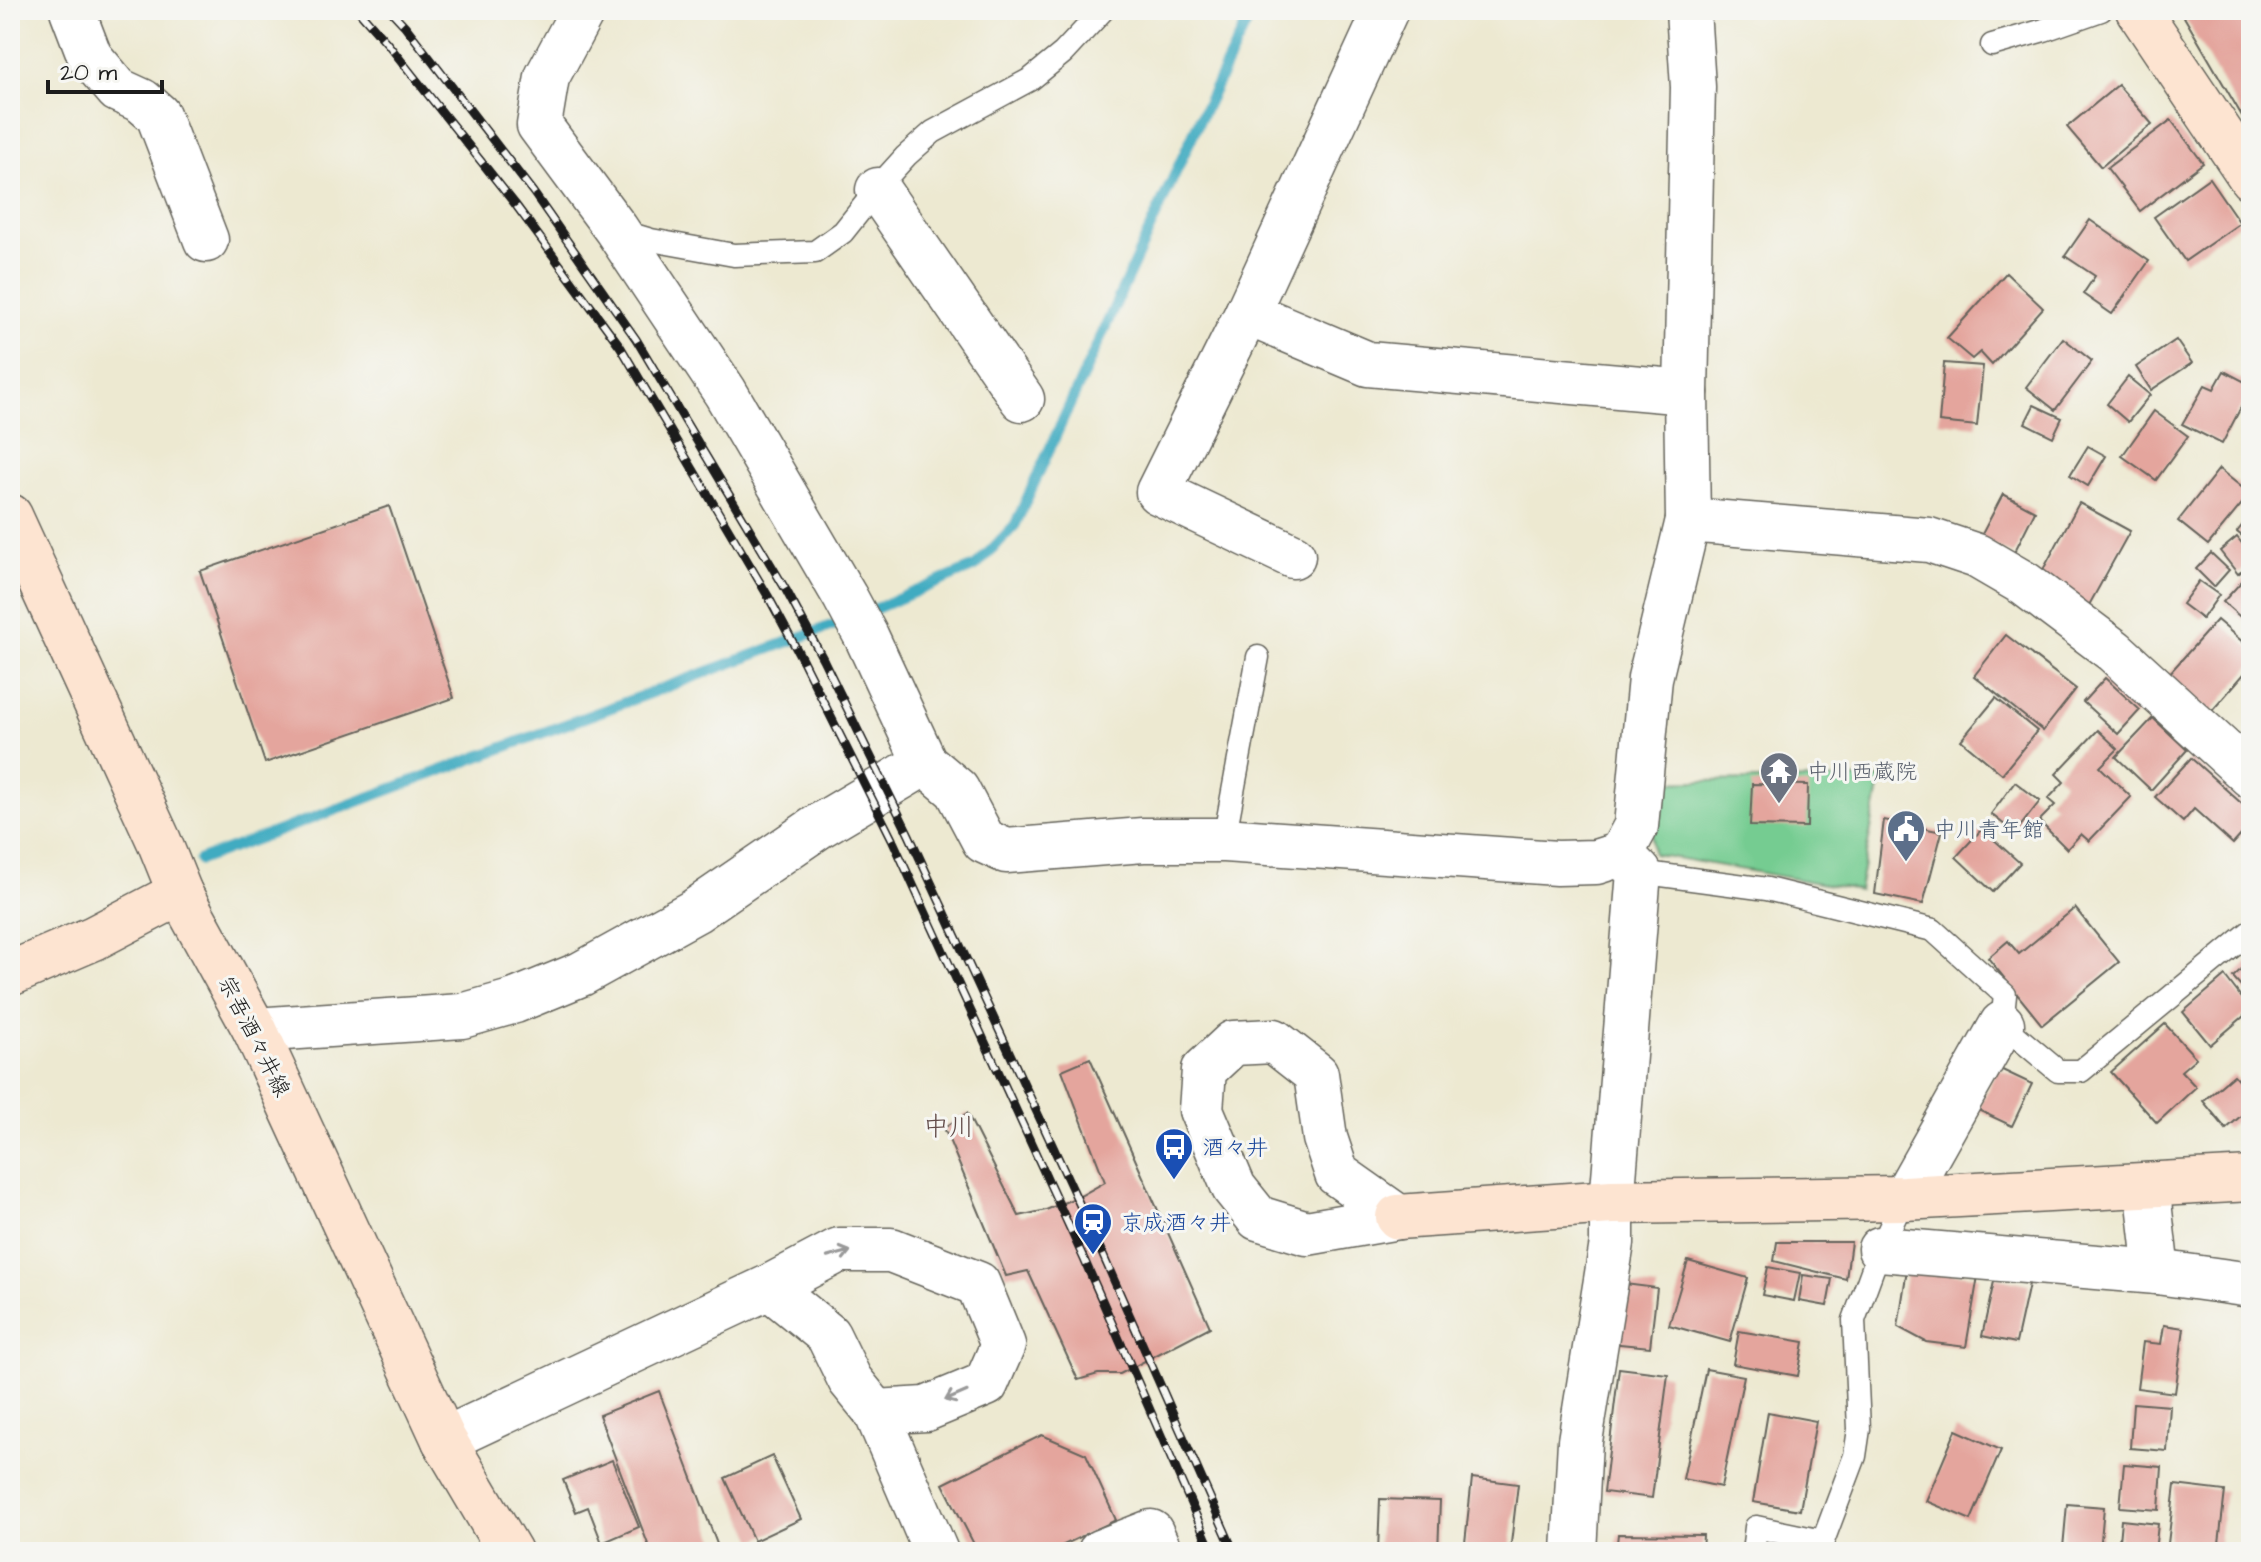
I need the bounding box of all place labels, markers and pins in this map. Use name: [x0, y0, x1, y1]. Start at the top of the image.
temple icon: 中川西蔵院: [1758, 750, 1800, 805]
place label: 中川西蔵院: [1807, 757, 1917, 788]
public building icon: 中川青年館: [1885, 808, 1927, 863]
place label: 中川青年館: [1934, 815, 2044, 846]
bus stop icon: 酒々井: [1153, 1126, 1195, 1181]
place label: 酒々井: [1202, 1133, 1268, 1164]
station icon: 京成酒々井: [1072, 1201, 1114, 1256]
place label: 京成酒々井: [1121, 1208, 1231, 1239]

